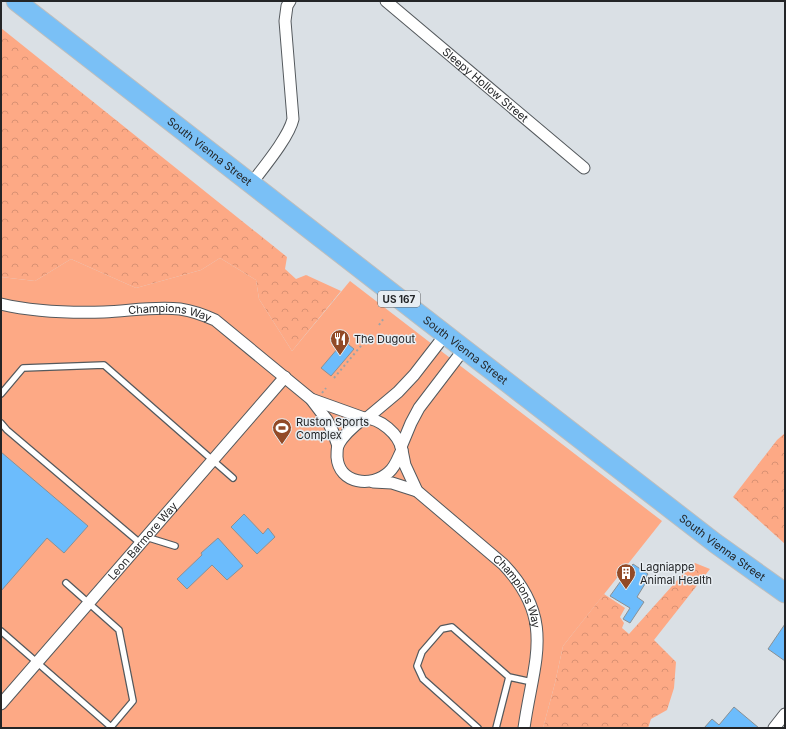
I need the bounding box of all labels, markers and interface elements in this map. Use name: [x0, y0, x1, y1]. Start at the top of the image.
street label: Sleepy Hollow Street: [440, 45, 532, 125]
street label: South Vienna Street: [164, 114, 255, 189]
road number: US 167: [378, 291, 420, 307]
street label: Champions Way: [127, 301, 214, 325]
street label: South Vienna Street: [420, 313, 511, 387]
restaurant icon: The Dugout: [329, 328, 351, 356]
place label: The Dugout: [354, 332, 415, 346]
place label: Ruston Sports Complex: [296, 415, 369, 442]
sports icon: Ruston Sports Complex: [271, 417, 293, 445]
street label: Leon Barmore Way: [105, 499, 180, 583]
street label: South Vienna Street: [676, 511, 768, 584]
street label: Champions Way: [490, 552, 543, 629]
place label: Lagniappe Animal Health: [640, 560, 712, 587]
building icon: Lagniappe Animal Health: [615, 562, 637, 590]

